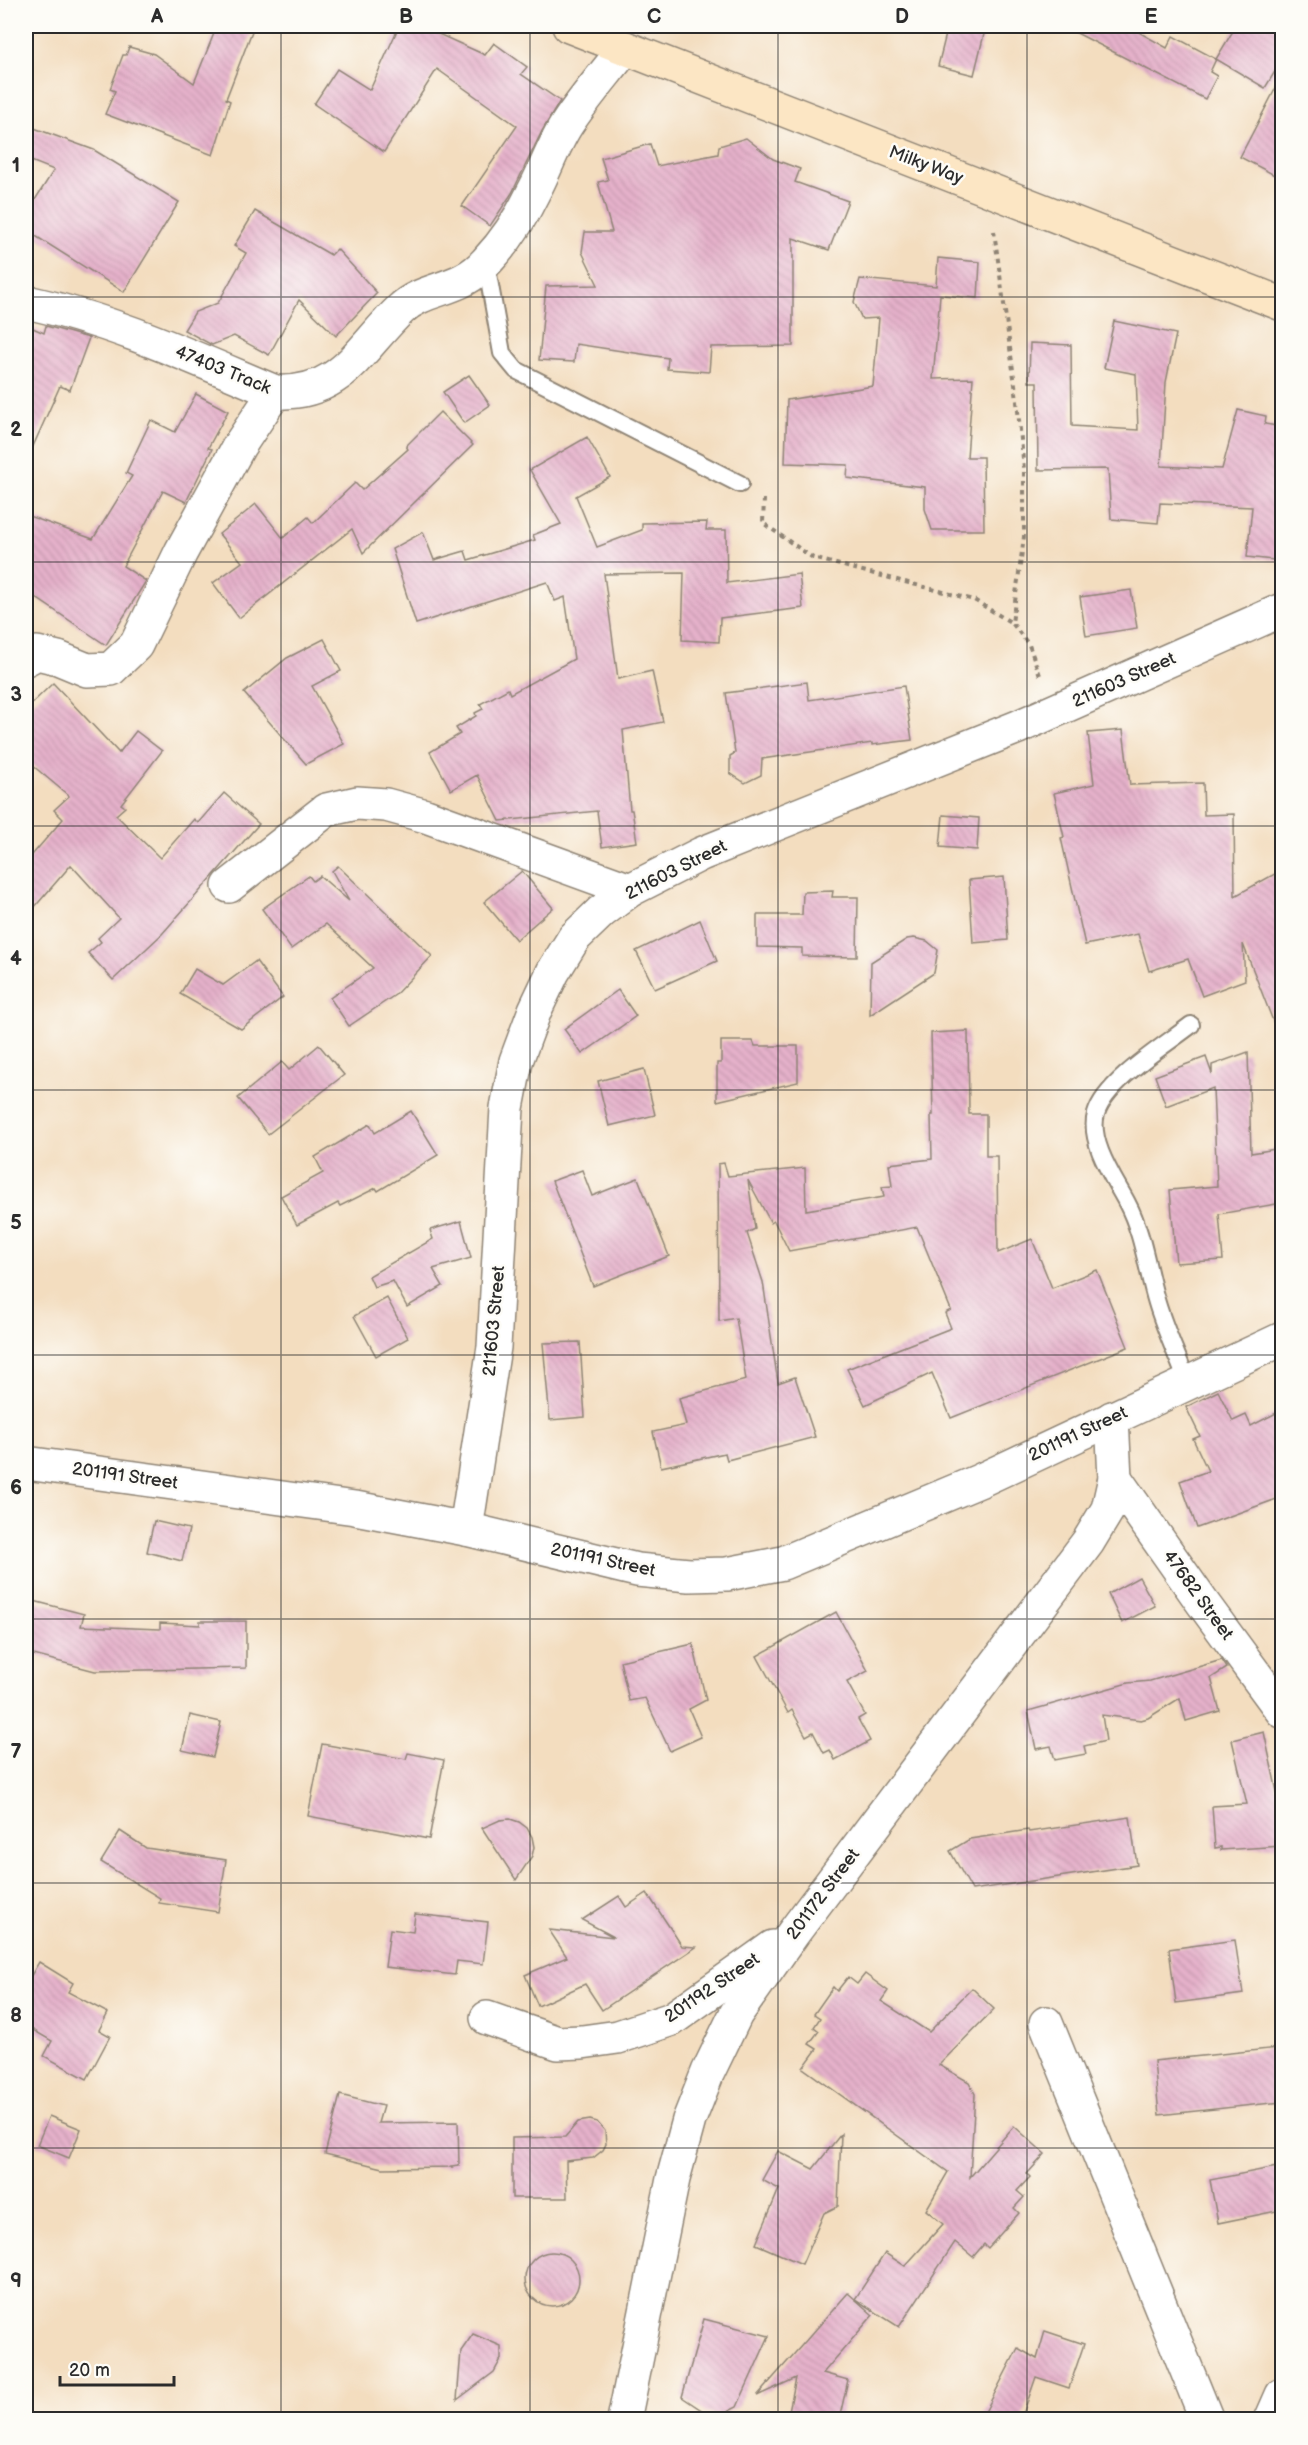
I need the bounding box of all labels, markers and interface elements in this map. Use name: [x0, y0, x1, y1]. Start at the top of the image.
text: A: [150, 5, 164, 29]
text: B: [399, 5, 413, 29]
text: C: [647, 5, 661, 29]
text: D: [895, 5, 909, 29]
text: E: [1145, 5, 1158, 29]
street label: Milky Way: [886, 141, 967, 189]
text: 1: [12, 154, 20, 178]
street label: 47403 Track: [172, 341, 274, 399]
text: 2: [10, 418, 22, 442]
street label: 211603 Street: [1069, 648, 1179, 712]
text: 3: [10, 683, 22, 707]
street label: 211603 Street: [622, 835, 731, 905]
text: 4: [10, 947, 22, 971]
text: 5: [10, 1211, 22, 1235]
street label: 211603 Street: [479, 1264, 509, 1377]
street label: 201191 Street: [1025, 1402, 1131, 1466]
street label: 201191 Street: [71, 1458, 180, 1494]
text: 6: [10, 1476, 22, 1500]
street label: 201191 Street: [549, 1539, 658, 1581]
street label: 47682 Street: [1158, 1546, 1238, 1644]
text: 7: [10, 1740, 22, 1764]
street label: 201172 Street: [782, 1844, 864, 1944]
street label: 201192 Street: [660, 1948, 764, 2027]
text: 8: [10, 2004, 22, 2028]
text: 9: [10, 2269, 22, 2293]
scale bar: [60, 2349, 174, 2387]
text: 20 m: [69, 2360, 110, 2381]

